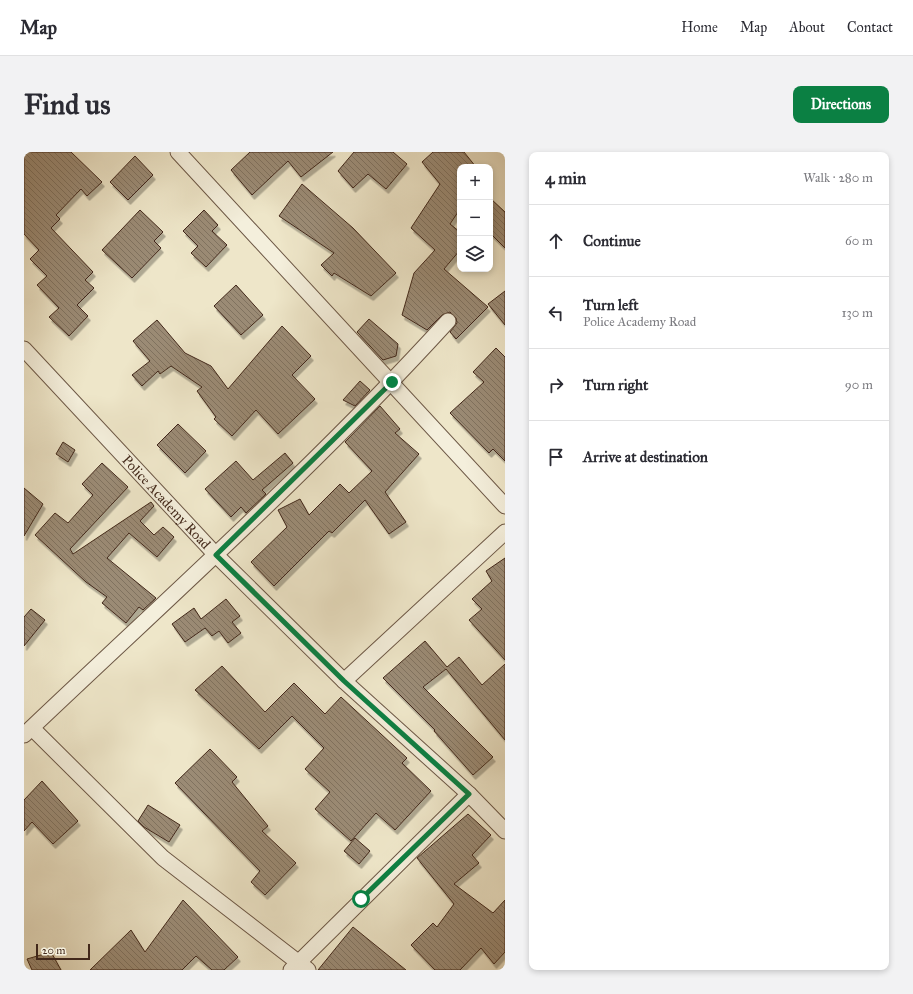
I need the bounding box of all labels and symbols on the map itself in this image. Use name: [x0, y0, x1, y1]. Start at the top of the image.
route end: [383, 373, 401, 391]
street label: Police Academy Road: [118, 452, 214, 553]
route start: [352, 890, 370, 908]
scale bar: [36, 942, 90, 961]

